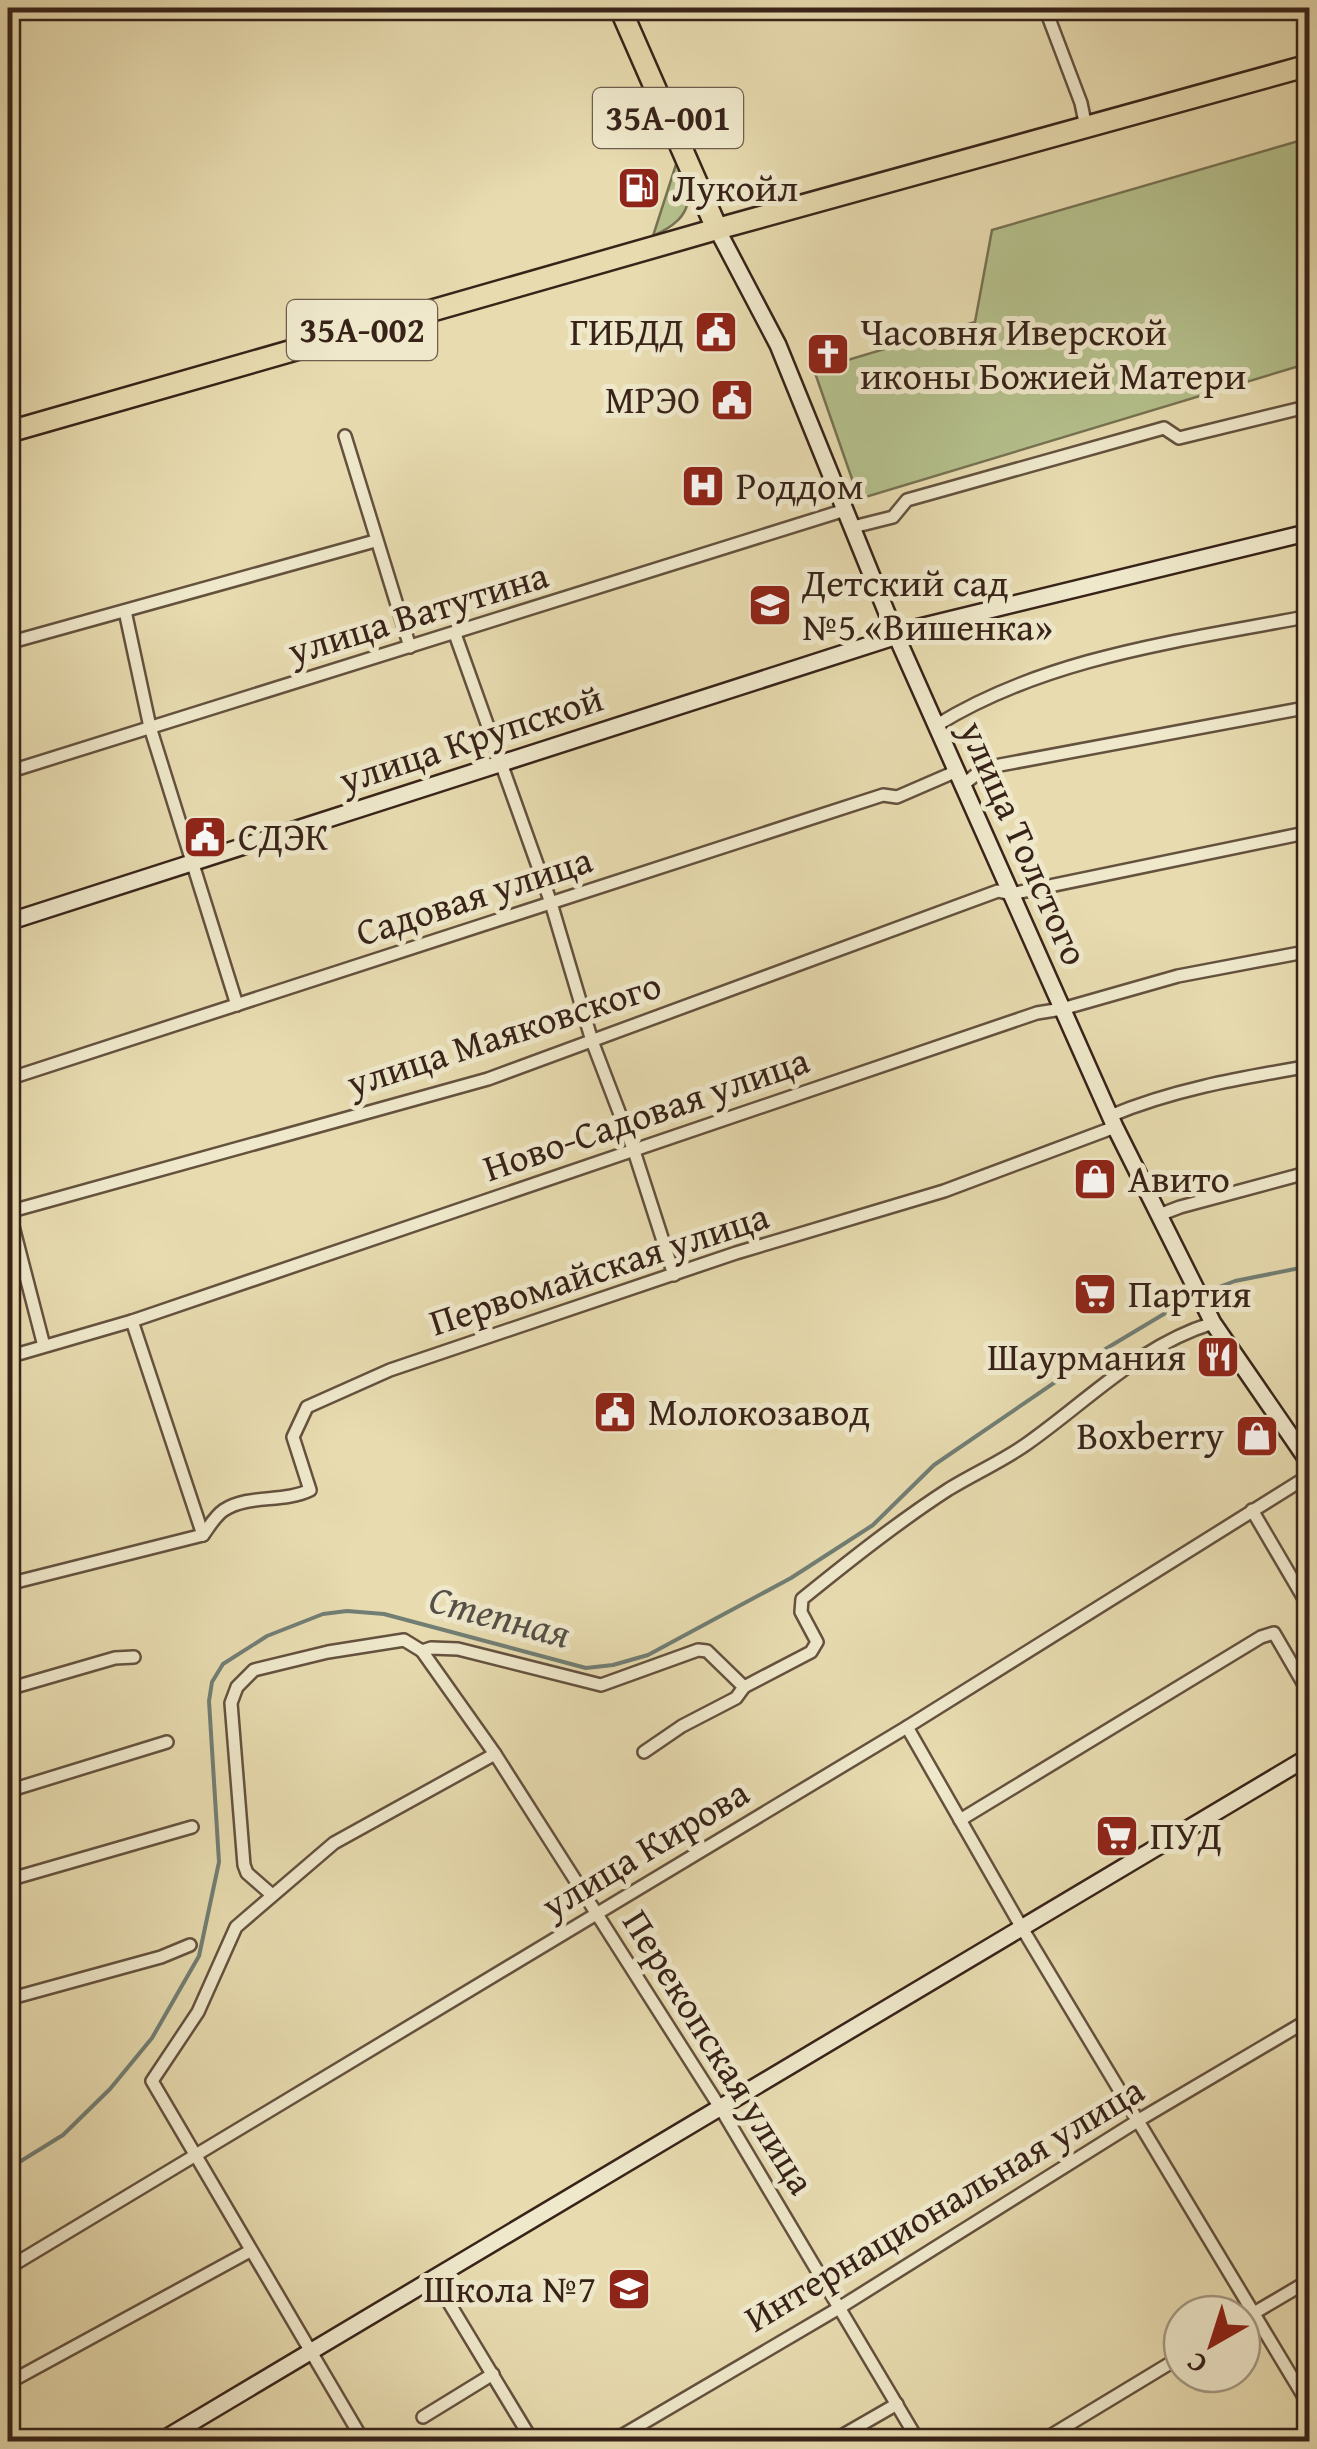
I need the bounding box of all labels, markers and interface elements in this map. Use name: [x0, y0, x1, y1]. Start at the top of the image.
road number: 35А-001: [593, 88, 743, 148]
place label: Лукойл: [672, 159, 798, 215]
fuel station icon: Лукойл: [616, 165, 662, 211]
road number: 35А-002: [287, 300, 437, 360]
place label: ГИБДД: [570, 303, 684, 359]
place label: Часовня Иверской иконы Божией Матери: [860, 303, 1246, 403]
public building icon: ГИБДД: [693, 309, 739, 355]
church icon: Часовня Иверской иконы Божией Матери: [805, 331, 851, 377]
place label: МРЭО: [605, 371, 700, 427]
public building icon: МРЭО: [709, 377, 755, 423]
place label: Роддом: [736, 457, 864, 513]
hospital icon: Роддом: [680, 463, 726, 509]
street label: улица Ватутина: [280, 546, 555, 678]
place label: Детский сад №5 «Вишенка»: [801, 554, 1053, 654]
school or university icon: Детский сад №5 «Вишенка»: [747, 582, 793, 628]
street label: улица Крупской: [331, 669, 610, 807]
street label: улица Толстого: [946, 710, 1104, 974]
place label: СДЭК: [238, 808, 329, 864]
public building icon: СДЭК: [182, 814, 228, 860]
street label: Садовая улица: [348, 830, 599, 960]
street label: улица Маяковского: [338, 956, 668, 1111]
street label: Ново-Садовая улица: [475, 1031, 816, 1195]
place label: Авито: [1128, 1150, 1230, 1206]
shop icon: Авито: [1072, 1156, 1118, 1202]
street label: Первомайская улица: [422, 1187, 775, 1349]
place label: Партия: [1128, 1265, 1251, 1321]
supermarket icon: Партия: [1072, 1271, 1118, 1317]
place label: Шаурмания: [987, 1328, 1186, 1384]
restaurant icon: Шаурмания: [1195, 1334, 1241, 1380]
place label: Молокозавод: [648, 1383, 870, 1439]
public building icon: Молокозавод: [592, 1389, 638, 1435]
place label: Boxberry: [1077, 1407, 1224, 1463]
shop icon: Boxberry: [1234, 1413, 1280, 1459]
water label: Степная: [423, 1568, 577, 1663]
street label: улица Кирова: [529, 1764, 759, 1933]
place label: ПУД: [1150, 1807, 1222, 1863]
supermarket icon: ПУД: [1094, 1813, 1140, 1859]
street label: Перекопская улица: [610, 1898, 830, 2205]
street label: Интернациональная улица: [733, 2061, 1154, 2345]
place label: Школа №7: [423, 2260, 596, 2316]
school or university icon: Школа №7: [606, 2266, 652, 2312]
north arrow: [1162, 2294, 1262, 2394]
text: С: [1177, 2343, 1215, 2385]

